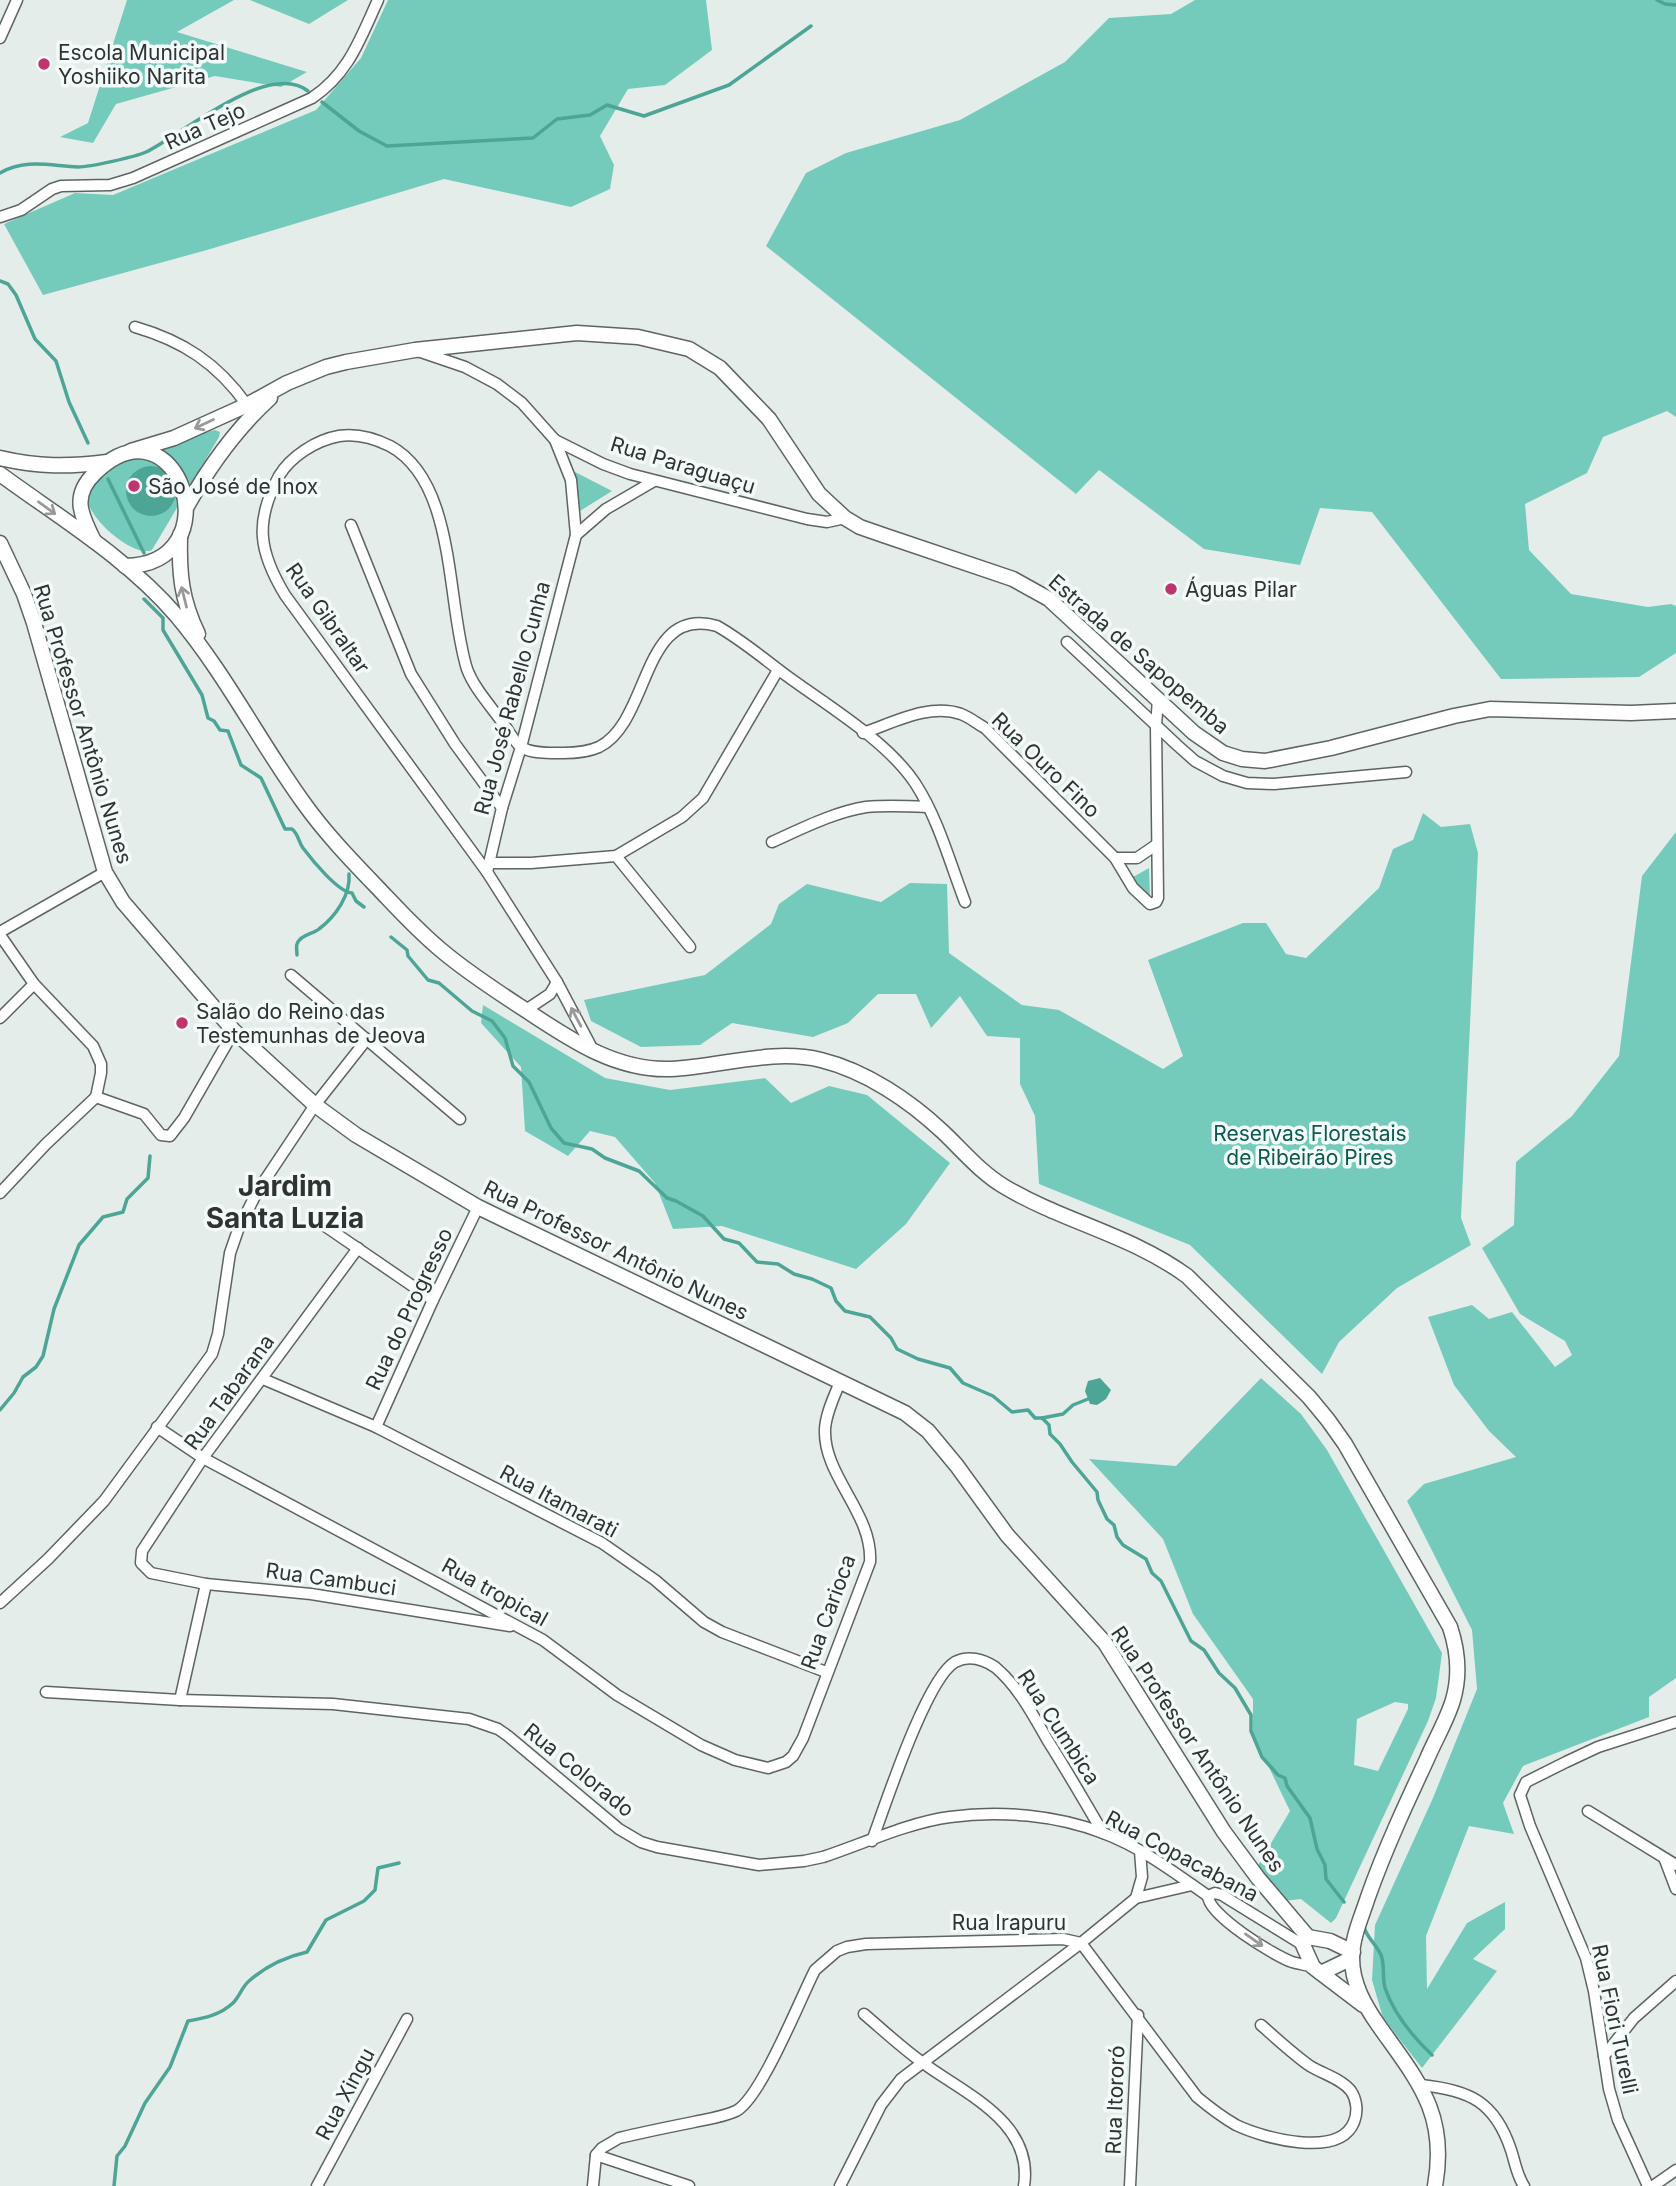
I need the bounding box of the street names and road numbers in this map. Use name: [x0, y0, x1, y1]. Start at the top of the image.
street label: Rua Tejo: [161, 97, 249, 155]
street label: Rua Paraguaçu: [608, 431, 758, 499]
street label: Rua Gibraltar: [281, 558, 375, 678]
street label: Estrada de Sapopemba: [1044, 569, 1234, 739]
street label: Rua José Rabello Cunha: [469, 578, 555, 818]
street label: Rua Professor Antônio Nunes: [28, 581, 138, 867]
street label: Rua Ouro Fino: [987, 707, 1105, 823]
street label: Rua Professor Antônio Nunes: [480, 1175, 752, 1325]
street label: Rua do Progresso: [360, 1224, 458, 1394]
street label: Rua Tabarana: [179, 1330, 279, 1454]
street label: Rua Itamarati: [496, 1459, 622, 1543]
street label: Rua Carioca: [796, 1551, 860, 1673]
street label: Rua tropical: [437, 1553, 553, 1631]
street label: Rua Cambuci: [264, 1557, 398, 1601]
street label: Rua Professor Antônio Nunes: [1106, 1621, 1290, 1877]
street label: Rua Cumbica: [1013, 1665, 1105, 1789]
street label: Rua Colorado: [519, 1718, 639, 1822]
street label: Rua Copacabana: [1101, 1805, 1263, 1907]
street label: Rua Irapuru: [952, 1910, 1066, 1935]
street label: Rua Fiori Turelli: [1587, 1942, 1643, 2096]
street label: Rua Xingu: [310, 2044, 380, 2144]
street label: Rua Itororó: [1101, 2045, 1129, 2155]

